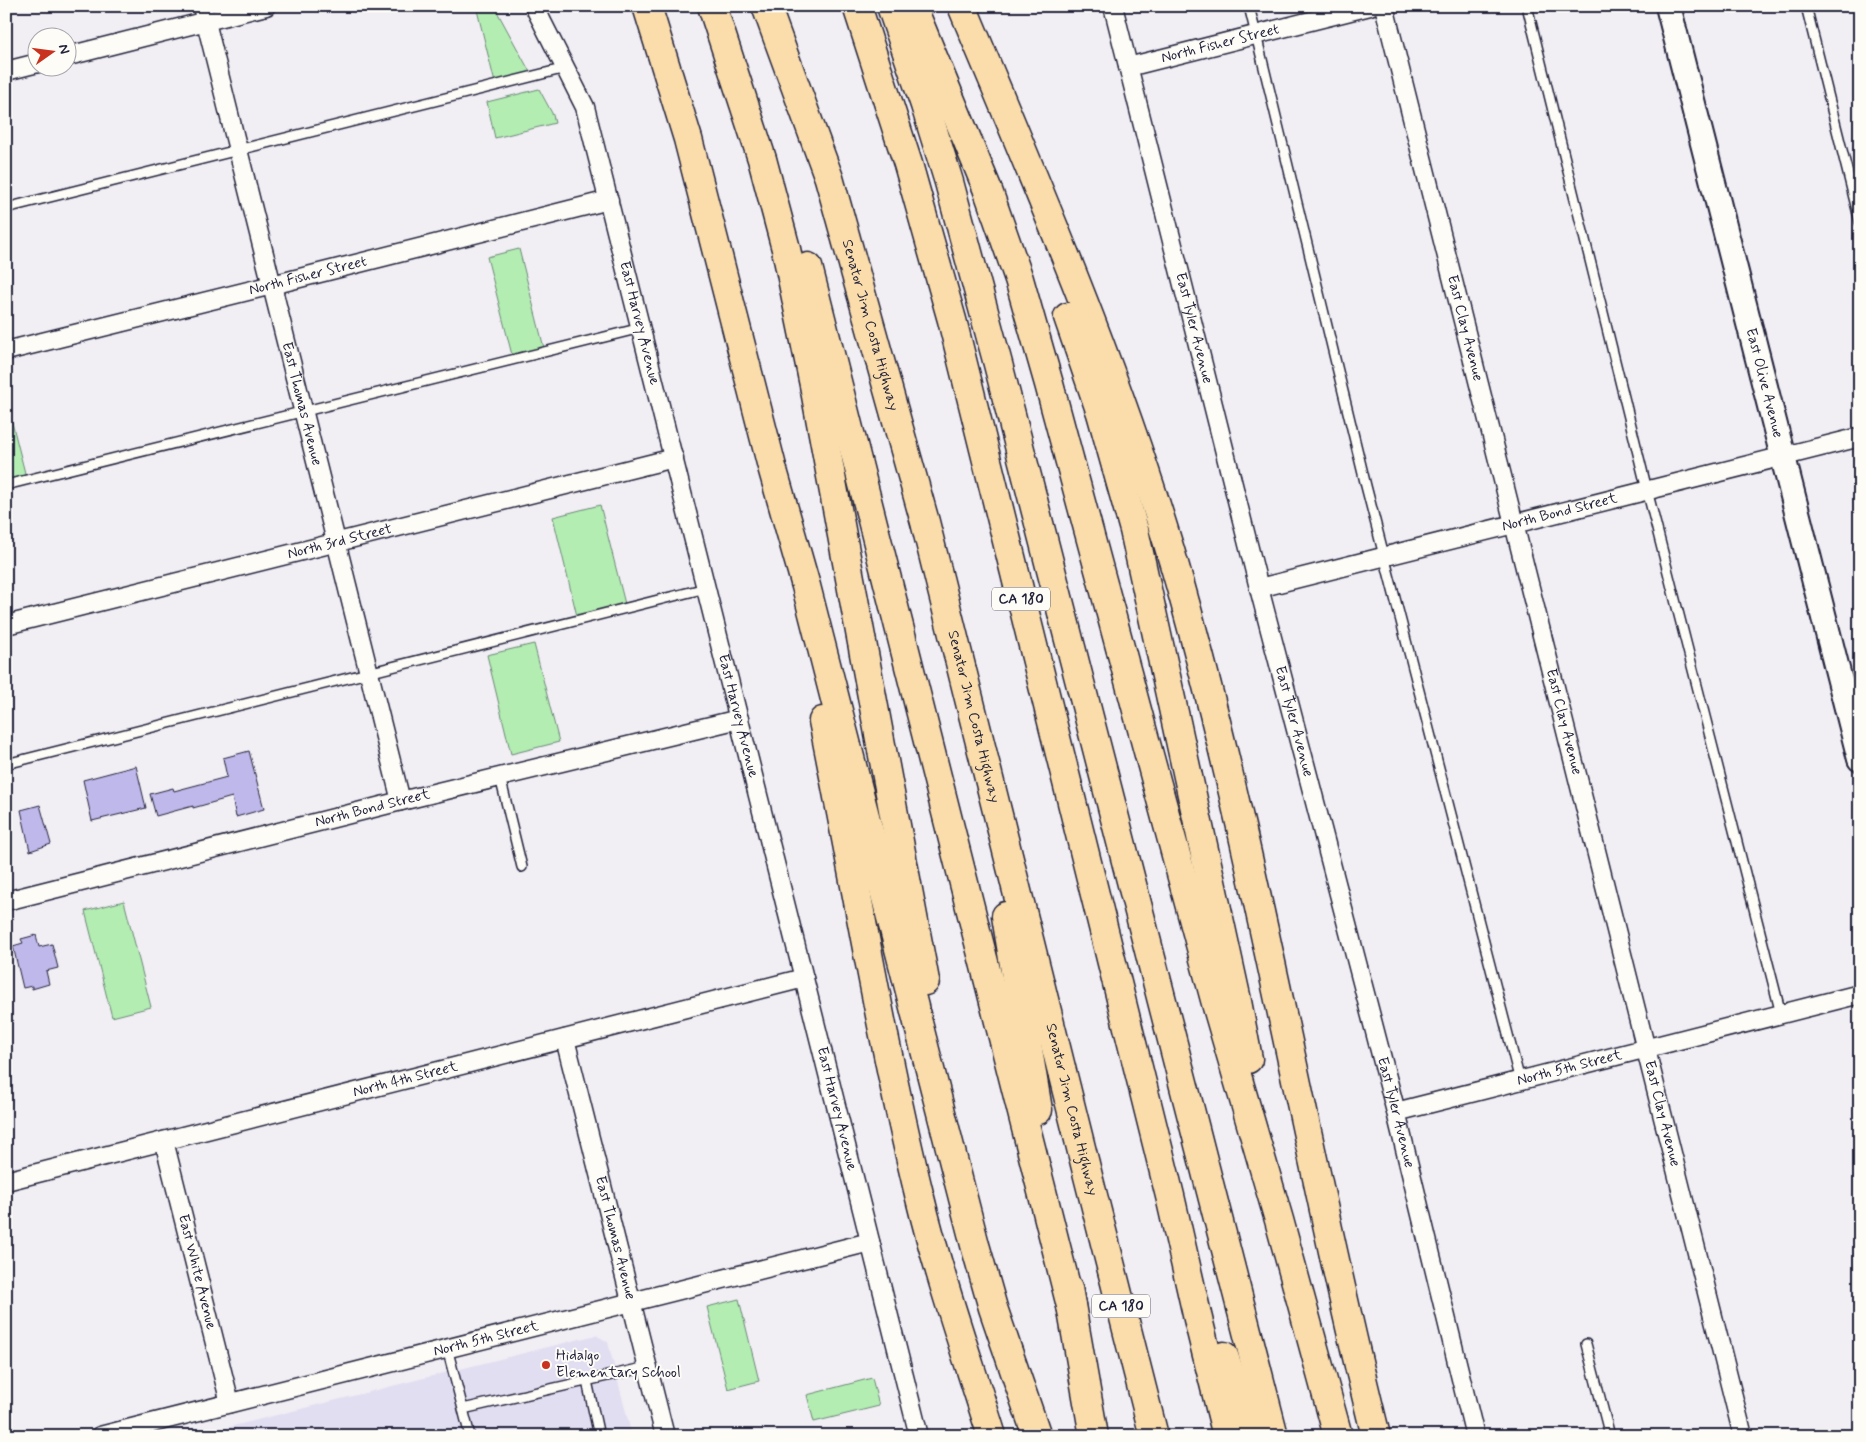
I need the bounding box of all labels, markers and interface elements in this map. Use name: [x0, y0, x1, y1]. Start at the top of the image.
street label: North Fisher Street: [1159, 19, 1282, 68]
north arrow: [28, 28, 78, 78]
text: N: [54, 42, 74, 56]
street label: Senator Jim Costa Highway: [837, 237, 904, 413]
street label: North Fisher Street: [247, 251, 369, 300]
street label: East Harvey Avenue: [614, 259, 664, 387]
street label: East Tyler Avenue: [1170, 270, 1217, 386]
street label: East Clay Avenue: [1442, 273, 1488, 383]
street label: East Olive Avenue: [1740, 326, 1788, 440]
street label: East Thomas Avenue: [276, 340, 327, 468]
street label: North Bond Street: [1500, 488, 1620, 537]
street label: North 3rd Street: [285, 519, 394, 564]
road number: CA 180: [992, 588, 1050, 610]
street label: Senator Jim Costa Highway: [942, 628, 1005, 805]
street label: East Harvey Avenue: [713, 652, 763, 780]
street label: East Tyler Avenue: [1270, 664, 1318, 779]
street label: East Clay Avenue: [1541, 667, 1587, 777]
street label: North Bond Street: [313, 784, 432, 832]
street label: Senator Jim Costa Highway: [1040, 1021, 1103, 1198]
street label: East Harvey Avenue: [812, 1045, 862, 1173]
street label: North 5th Street: [1515, 1045, 1624, 1091]
street label: East Tyler Avenue: [1372, 1055, 1419, 1170]
street label: North 4th Street: [351, 1056, 460, 1102]
street label: East Clay Avenue: [1639, 1058, 1685, 1169]
street label: East Thomas Avenue: [590, 1174, 640, 1302]
street label: East White Avenue: [173, 1212, 221, 1332]
road number: CA 180: [1092, 1294, 1150, 1318]
street label: North 5th Street: [431, 1316, 541, 1362]
place label: Hidalgo Elementary School: [556, 1346, 681, 1383]
marker: Hidalgo Elementary School: [540, 1359, 552, 1371]

